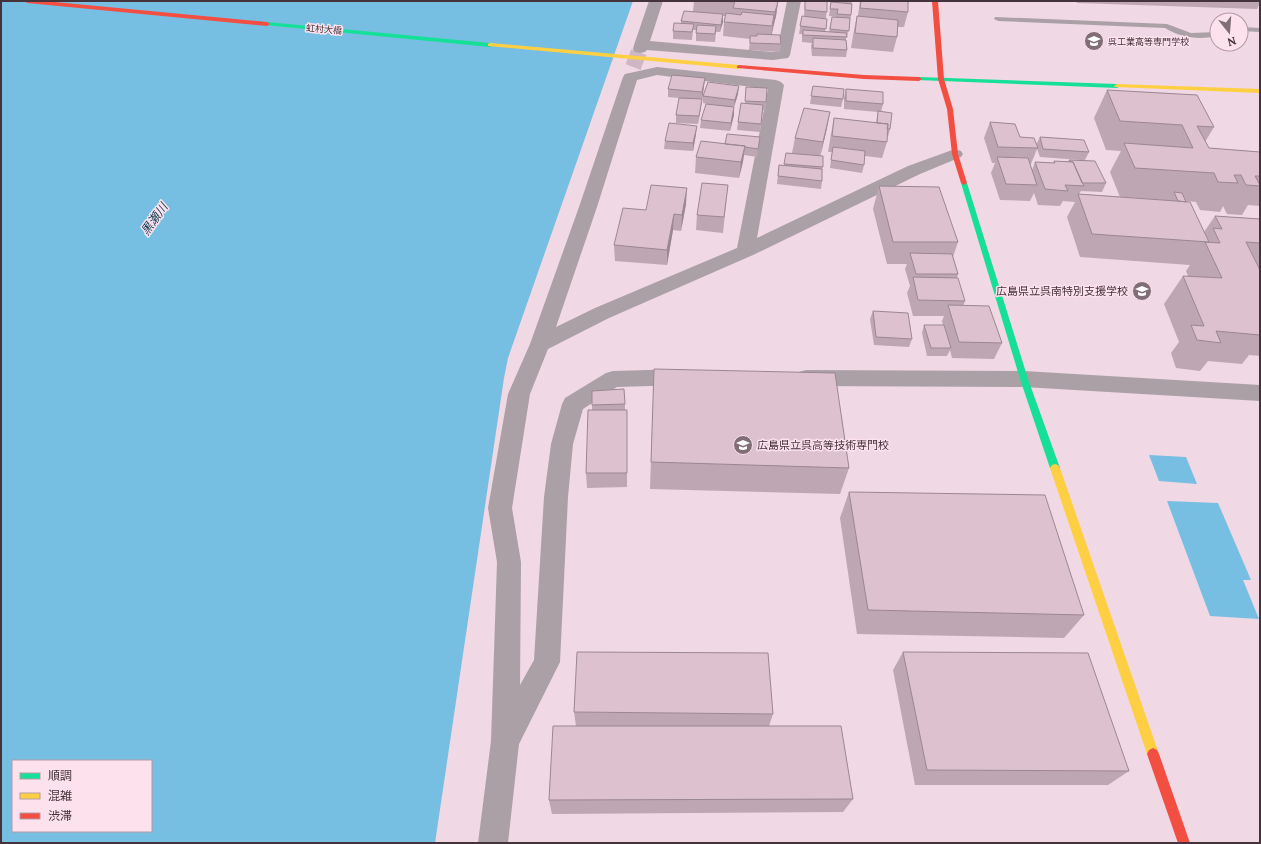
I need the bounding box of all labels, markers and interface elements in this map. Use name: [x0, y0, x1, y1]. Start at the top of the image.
north arrow: [1209, 12, 1249, 52]
street label: 虹村大橋: [306, 22, 342, 36]
school or university icon: 呉工業高等専門学校: [1083, 30, 1105, 52]
text: N: [1225, 34, 1238, 50]
place label: 呉工業高等専門学校: [1108, 36, 1189, 47]
water label: 黒瀬川: [138, 198, 172, 238]
school or university icon: 広島県立呉南特別支援学校: [1131, 280, 1153, 302]
place label: 広島県立呉南特別支援学校: [996, 284, 1128, 298]
school or university icon: 広島県立呉高等技術専門校: [732, 434, 754, 456]
place label: 広島県立呉高等技術専門校: [757, 438, 889, 452]
legend: [12, 760, 152, 832]
text: 順調: [48, 768, 72, 783]
text: 混雑: [48, 788, 72, 803]
text: 渋滞: [48, 808, 72, 823]

